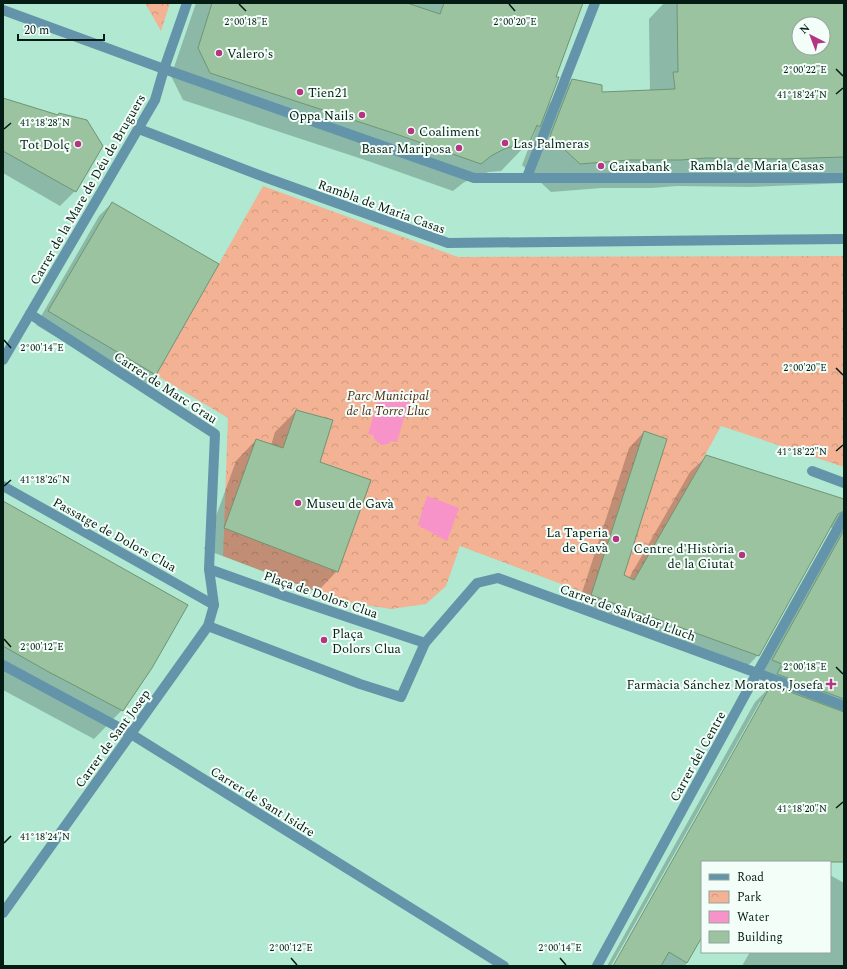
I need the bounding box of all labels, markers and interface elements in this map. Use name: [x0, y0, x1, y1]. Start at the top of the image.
text: 2°00'18"E: [224, 14, 268, 30]
text: 2°00'20"E: [493, 14, 537, 30]
scale bar: [18, 16, 104, 42]
north arrow: [791, 16, 831, 56]
text: N: [796, 20, 814, 38]
text: 20 m: [24, 21, 49, 40]
place label: Valero's: [227, 44, 273, 64]
marker: Valero's: [214, 48, 224, 58]
text: 2°00'22"E: [783, 62, 827, 78]
place label: Tien21: [308, 83, 348, 103]
marker: Tien21: [295, 87, 305, 97]
text: 41°18'24"N: [777, 87, 827, 103]
street label: Carrer de la Mare de Déu de Bruguers: [25, 90, 151, 289]
place label: Oppa Nails: [289, 106, 354, 126]
marker: Oppa Nails: [357, 110, 367, 120]
text: 41°18'28"N: [20, 115, 70, 131]
place label: Coaliment: [419, 122, 480, 142]
marker: Coaliment: [406, 126, 416, 136]
place label: Las Palmeras: [513, 134, 589, 154]
place label: Tot Dolç: [20, 135, 70, 155]
marker: Las Palmeras: [500, 138, 510, 148]
marker: Tot Dolç: [73, 139, 83, 149]
place label: Basar Mariposa: [361, 139, 452, 159]
marker: Basar Mariposa: [454, 143, 464, 153]
street label: Rambla de Maria Casas: [690, 156, 824, 176]
place label: Caixabank: [609, 157, 670, 177]
marker: Caixabank: [596, 161, 606, 171]
street label: Rambla de Maria Casas: [315, 175, 448, 239]
text: 2°00'14"E: [20, 340, 64, 356]
street label: Carrer de Marc Grau: [110, 347, 221, 429]
text: 2°00'20"E: [783, 360, 827, 376]
park label: Parc Municipal de la Torre Lluc: [346, 386, 430, 421]
text: 41°18'22"N: [777, 444, 827, 460]
text: 41°18'26"N: [20, 472, 70, 488]
street label: Passatge de Dolors Clua: [49, 493, 181, 578]
place label: Museu de Gavà: [306, 494, 395, 514]
marker: Museu de Gavà: [293, 498, 303, 508]
place label: La Taperia de Gavà: [546, 523, 609, 558]
marker: La Taperia de Gavà: [611, 534, 621, 544]
place label: Centre d'Història de la Ciutat: [633, 539, 735, 574]
marker: Centre d'Història de la Ciutat: [737, 550, 747, 560]
street label: Plaça de Dolors Clua: [261, 566, 381, 624]
street label: Carrer de Salvador Lluch: [557, 579, 699, 647]
place label: Plaça Dolors Clua: [332, 624, 402, 659]
marker: Plaça Dolors Clua: [319, 635, 329, 645]
text: 2°00'12"E: [20, 639, 64, 655]
text: 2°00'18"E: [783, 659, 827, 675]
place label: Farmàcia Sánchez Moratos, Josefa: [626, 675, 824, 695]
marker: Farmàcia Sánchez Moratos, Josefa: [826, 679, 836, 689]
street label: Carrer de Sant Josep: [70, 685, 155, 792]
street label: Carrer del Centre: [665, 707, 731, 805]
street label: Carrer de Sant Isidre: [206, 762, 319, 842]
text: 41°18'20"N: [777, 801, 827, 817]
text: 41°18'24"N: [20, 829, 70, 845]
legend: [701, 861, 831, 953]
text: Road: [737, 868, 764, 887]
text: Park: [737, 888, 762, 907]
text: Water: [737, 908, 769, 927]
text: Building: [737, 928, 783, 947]
text: 2°00'12"E: [269, 940, 313, 956]
text: 2°00'14"E: [538, 940, 582, 956]

